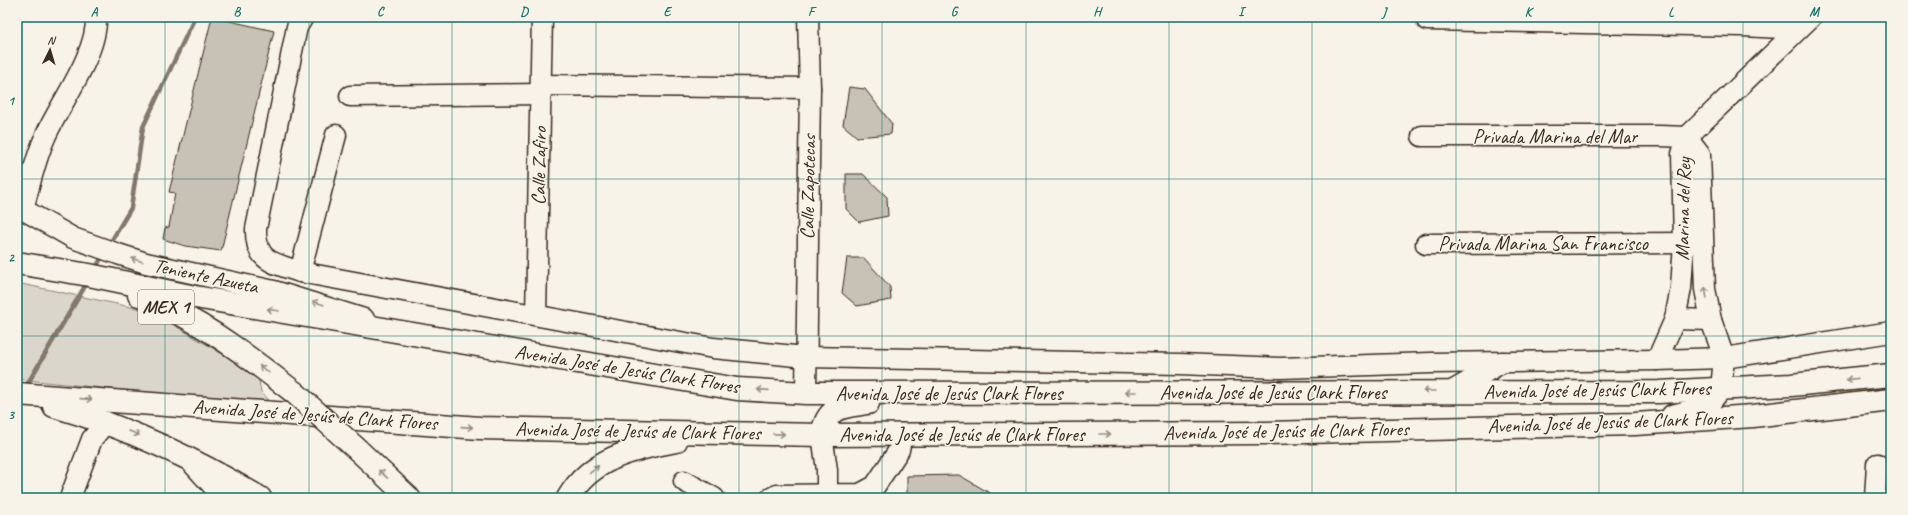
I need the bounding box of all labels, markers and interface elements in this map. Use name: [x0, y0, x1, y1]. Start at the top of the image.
text: A: [91, 4, 99, 20]
text: B: [234, 4, 242, 20]
text: C: [377, 4, 385, 20]
text: D: [520, 4, 529, 20]
text: E: [664, 4, 673, 20]
text: F: [808, 4, 817, 20]
text: G: [951, 4, 959, 20]
text: H: [1093, 4, 1103, 20]
text: I: [1238, 4, 1247, 20]
text: J: [1381, 4, 1388, 20]
text: K: [1525, 4, 1535, 20]
text: L: [1668, 4, 1675, 20]
text: M: [1809, 4, 1820, 20]
north arrow: [30, 30, 70, 70]
text: N: [47, 33, 57, 47]
text: 1: [8, 93, 16, 109]
street label: Privada Marina del Mar: [1473, 124, 1639, 149]
street label: Calle Zafiro: [526, 126, 552, 205]
street label: Calle Zapotecas: [795, 132, 821, 240]
street label: Marina del Rey: [1670, 156, 1696, 261]
street label: Privada Marina San Francisco: [1438, 231, 1649, 256]
text: 2: [8, 250, 15, 266]
street label: Teniente Azueta: [152, 253, 262, 300]
one-way arrow: [131, 256, 144, 263]
one-way arrow: [1702, 287, 1710, 300]
road number: MEX 1: [138, 290, 194, 324]
one-way arrow: [312, 299, 324, 307]
one-way arrow: [266, 306, 279, 314]
street label: Avenida José de Jesús Clark Flores: [513, 339, 743, 399]
one-way arrow: [258, 365, 269, 373]
street label: Avenida José de Jesús Clark Flores: [1483, 375, 1713, 404]
one-way arrow: [1846, 376, 1859, 383]
street label: Avenida José de Jesús Clark Flores: [1160, 380, 1389, 405]
street label: Avenida José de Jesús Clark Flores: [836, 381, 1065, 406]
one-way arrow: [757, 387, 770, 394]
one-way arrow: [1423, 387, 1436, 395]
one-way arrow: [1125, 388, 1138, 396]
street label: Avenida José de Jesús de Clark Flores: [192, 394, 440, 436]
one-way arrow: [79, 395, 92, 402]
street label: Avenida José de Jesús de Clark Flores: [1487, 405, 1735, 439]
text: 3: [8, 407, 15, 423]
street label: Avenida José de Jesús de Clark Flores: [515, 416, 763, 446]
street label: Avenida José de Jesús de Clark Flores: [1163, 416, 1411, 446]
street label: Avenida José de Jesús de Clark Flores: [839, 422, 1087, 447]
one-way arrow: [460, 423, 473, 430]
one-way arrow: [127, 430, 139, 438]
one-way arrow: [772, 430, 785, 438]
one-way arrow: [1098, 430, 1111, 438]
one-way arrow: [588, 465, 599, 473]
one-way arrow: [378, 469, 388, 479]

